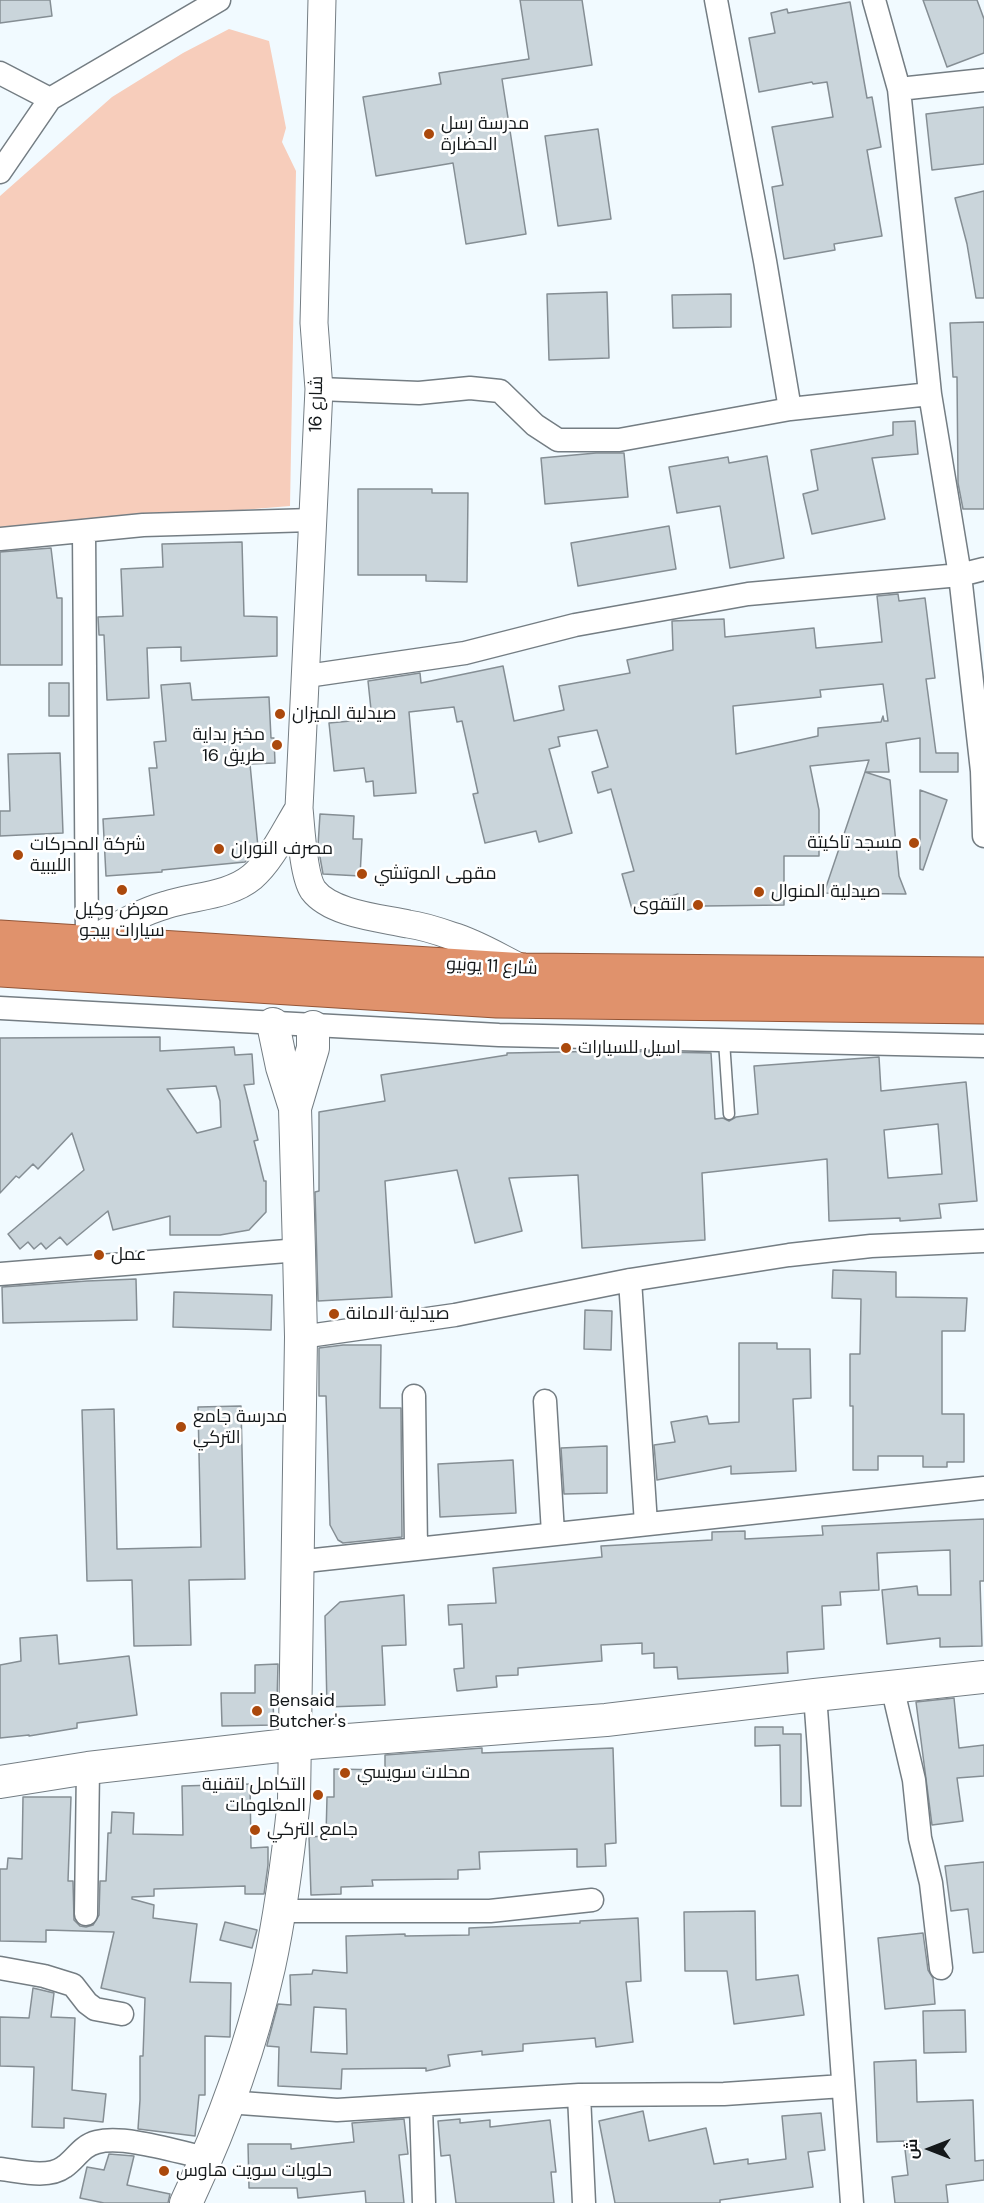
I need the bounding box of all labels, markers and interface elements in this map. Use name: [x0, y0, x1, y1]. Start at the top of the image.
place label: مدرسة رسل الحضارة: [441, 113, 529, 156]
marker: مدرسة رسل الحضارة: [422, 127, 436, 141]
street label: شارع 16: [306, 376, 328, 432]
place label: صيدلية الميزان: [292, 703, 397, 725]
marker: صيدلية الميزان: [273, 707, 287, 721]
place label: مخبز بداية طريق 16: [193, 724, 265, 766]
marker: مخبز بداية طريق 16: [270, 738, 284, 752]
place label: مسجد تاكيتة: [807, 832, 902, 854]
place label: شركة المحركات الليبية: [30, 834, 145, 876]
marker: مسجد تاكيتة: [907, 836, 921, 850]
place label: مصرف النوران: [231, 838, 333, 860]
marker: مصرف النوران: [212, 842, 226, 856]
marker: شركة المحركات الليبية: [11, 848, 25, 862]
place label: مقهى الموتشي: [374, 863, 496, 885]
marker: مقهى الموتشي: [355, 867, 369, 881]
place label: صيدلية المنوال: [771, 881, 881, 903]
marker: معرض وكيل سيارات بيجو: [115, 883, 129, 897]
marker: صيدلية المنوال: [752, 885, 766, 899]
place label: التقوى: [633, 894, 686, 916]
marker: التقوى: [691, 898, 705, 912]
place label: معرض وكيل سيارات بيجو: [75, 899, 169, 942]
street label: شارع 11 يونيو: [446, 954, 538, 980]
place label: اسيل للسيارات: [578, 1037, 681, 1059]
marker: اسيل للسيارات: [559, 1041, 573, 1055]
place label: عمل: [111, 1244, 146, 1266]
marker: عمل: [92, 1248, 106, 1262]
place label: صيدلية الامانة: [346, 1303, 450, 1325]
marker: صيدلية الامانة: [327, 1307, 341, 1321]
place label: مدرسة جامع التركي: [193, 1406, 287, 1448]
marker: مدرسة جامع التركي: [174, 1420, 188, 1434]
place label: Bensaid Butcher's: [269, 1690, 346, 1732]
marker: Bensaid Butcher's: [250, 1704, 264, 1718]
place label: محلات سويسي: [357, 1762, 470, 1784]
marker: محلات سويسي: [338, 1766, 352, 1780]
place label: التكامل لتقنية المعلومات: [202, 1774, 306, 1816]
marker: التكامل لتقنية المعلومات: [311, 1788, 325, 1802]
place label: جامع التركي: [267, 1819, 358, 1841]
marker: جامع التركي: [248, 1823, 262, 1837]
north arrow: [900, 2119, 960, 2179]
text: ش: [901, 2139, 922, 2159]
place label: حلويات سويت هاوس: [176, 2160, 332, 2182]
marker: حلويات سويت هاوس: [157, 2164, 171, 2178]

